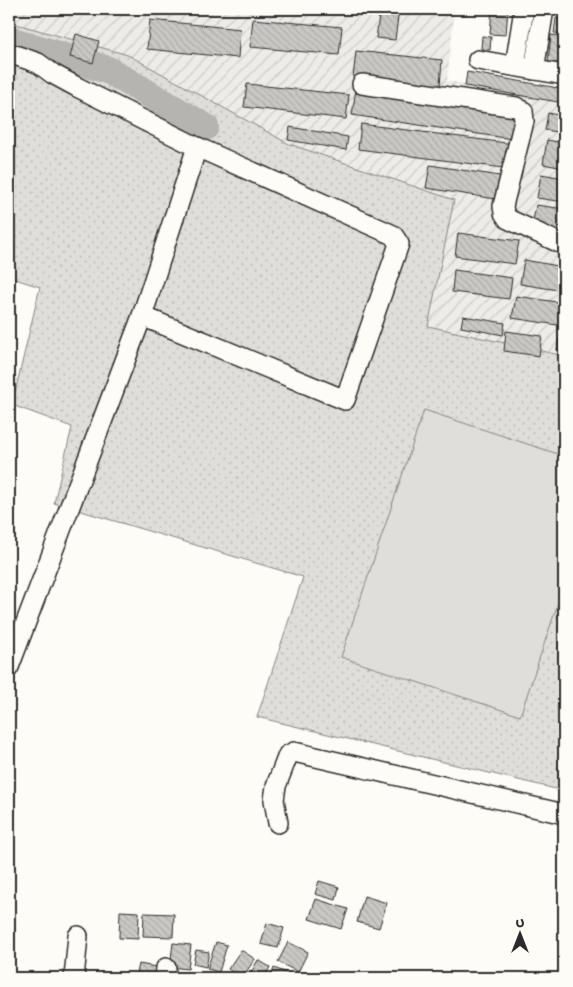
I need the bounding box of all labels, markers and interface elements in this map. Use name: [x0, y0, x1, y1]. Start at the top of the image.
north arrow: [496, 910, 546, 960]
text: U: [516, 915, 524, 932]

